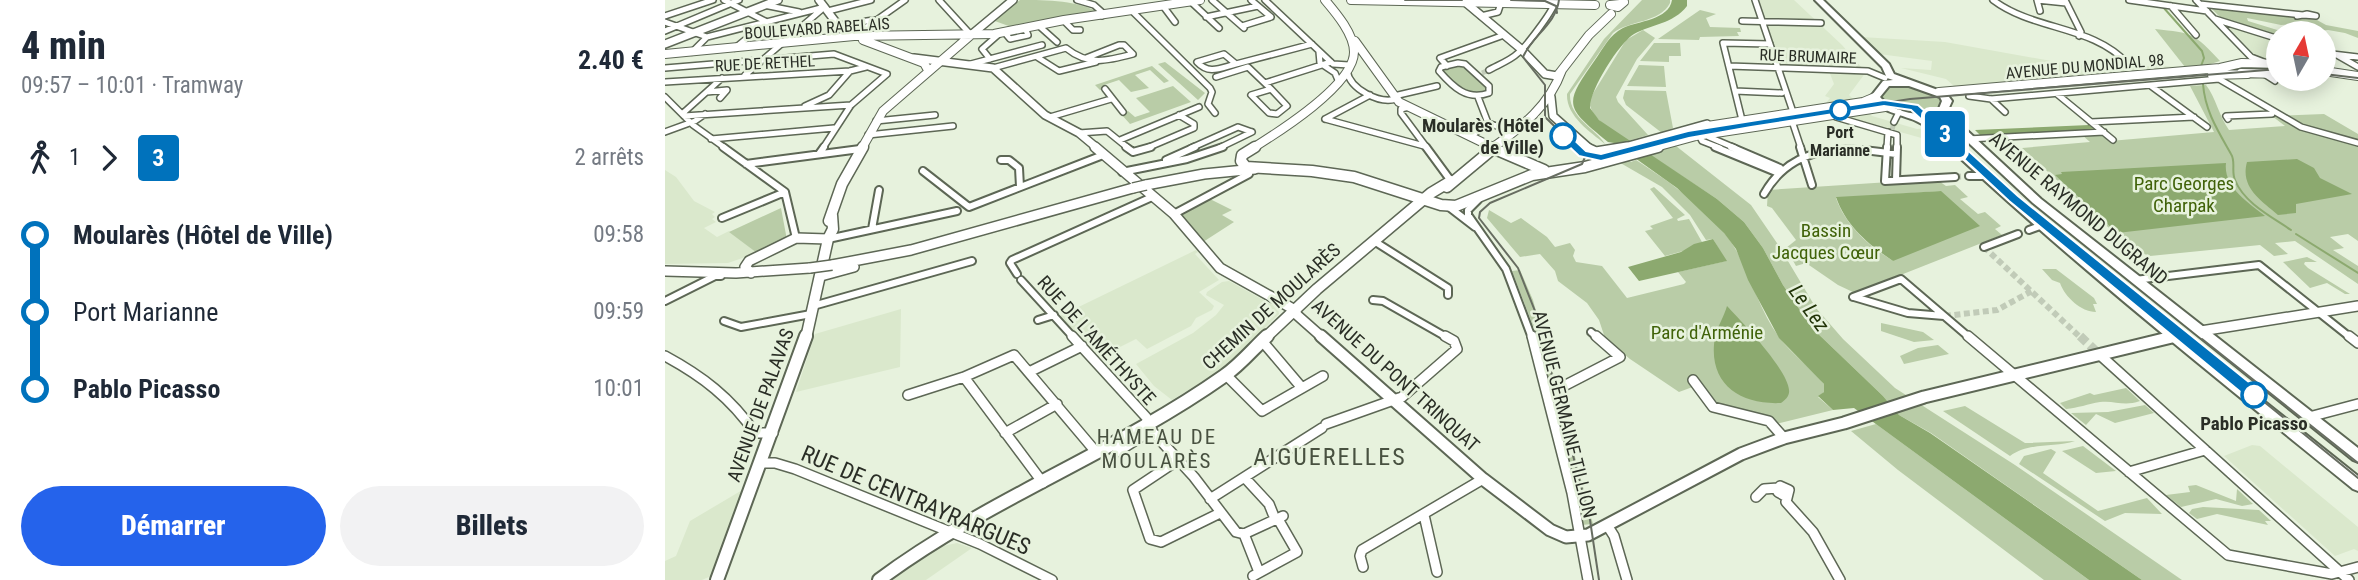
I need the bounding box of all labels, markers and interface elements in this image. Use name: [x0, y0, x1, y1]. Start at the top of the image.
street label: BOULEVARD RABELAIS: [744, 14, 890, 43]
north arrow: [2266, 21, 2336, 91]
map controls: [2266, 21, 2336, 91]
text: 4 min: [21, 24, 106, 68]
text: 2.40 €: [578, 45, 644, 75]
street label: RUE BRUMAIRE: [1759, 45, 1857, 68]
street label: AVENUE DU MONDIAL 98: [2005, 50, 2165, 83]
street label: RUE DE RETHEL: [714, 51, 816, 76]
text: 09:57 – 10:01 · Tramway: [21, 72, 243, 99]
marker: Port Marianne: [1830, 100, 1850, 120]
line badge: 3: [1922, 111, 1968, 157]
place label: Moularès (Hôtel de Ville): [1422, 114, 1544, 159]
text: 3: [1939, 120, 1951, 148]
marker: Moularès (Hôtel de Ville): [1550, 123, 1576, 149]
place label: Port Marianne: [1810, 123, 1870, 160]
street label: AVENUE RAYMOND DUGRAND: [1985, 127, 2173, 290]
icon: walk: [21, 139, 59, 177]
icon: forward: [90, 139, 128, 177]
text: 1: [69, 144, 80, 171]
text: 3: [152, 144, 165, 172]
text: 2 arrêts: [574, 144, 644, 171]
park label: Parc Georges Charpak: [2134, 172, 2234, 217]
park label: Bassin Jacques Cœur: [1772, 219, 1880, 264]
text: Moularès (Hôtel de Ville): [73, 220, 333, 250]
text: 09:58: [593, 221, 644, 248]
street label: CHEMIN DE MOULARÈS: [1198, 238, 1345, 374]
street label: RUE DE L'AMÉTHYSTE: [1033, 271, 1161, 410]
water label: Le Lez: [1784, 280, 1834, 336]
street label: AVENUE DU PONT TRINQUAT: [1307, 294, 1484, 457]
text: Port Marianne: [73, 297, 218, 327]
text: 09:59: [593, 298, 644, 325]
street label: AVENUE GERMAINE TILLION: [1528, 308, 1601, 520]
park label: Parc d'Arménie: [1651, 321, 1763, 344]
street label: AVENUE DE PALAVAS: [722, 325, 799, 485]
text: Pablo Picasso: [73, 374, 220, 404]
text: 10:01: [593, 375, 644, 402]
marker: Pablo Picasso: [2241, 382, 2267, 408]
place label: Pablo Picasso: [2200, 412, 2308, 435]
district label: HAMEAU DE MOULARÈS: [1097, 425, 1217, 473]
street label: RUE DE CENTRAYRARGUES: [797, 440, 1034, 561]
district label: AIGUERELLES: [1253, 443, 1407, 471]
button: Démarrer: [21, 486, 326, 566]
button: Billets: [340, 486, 644, 566]

